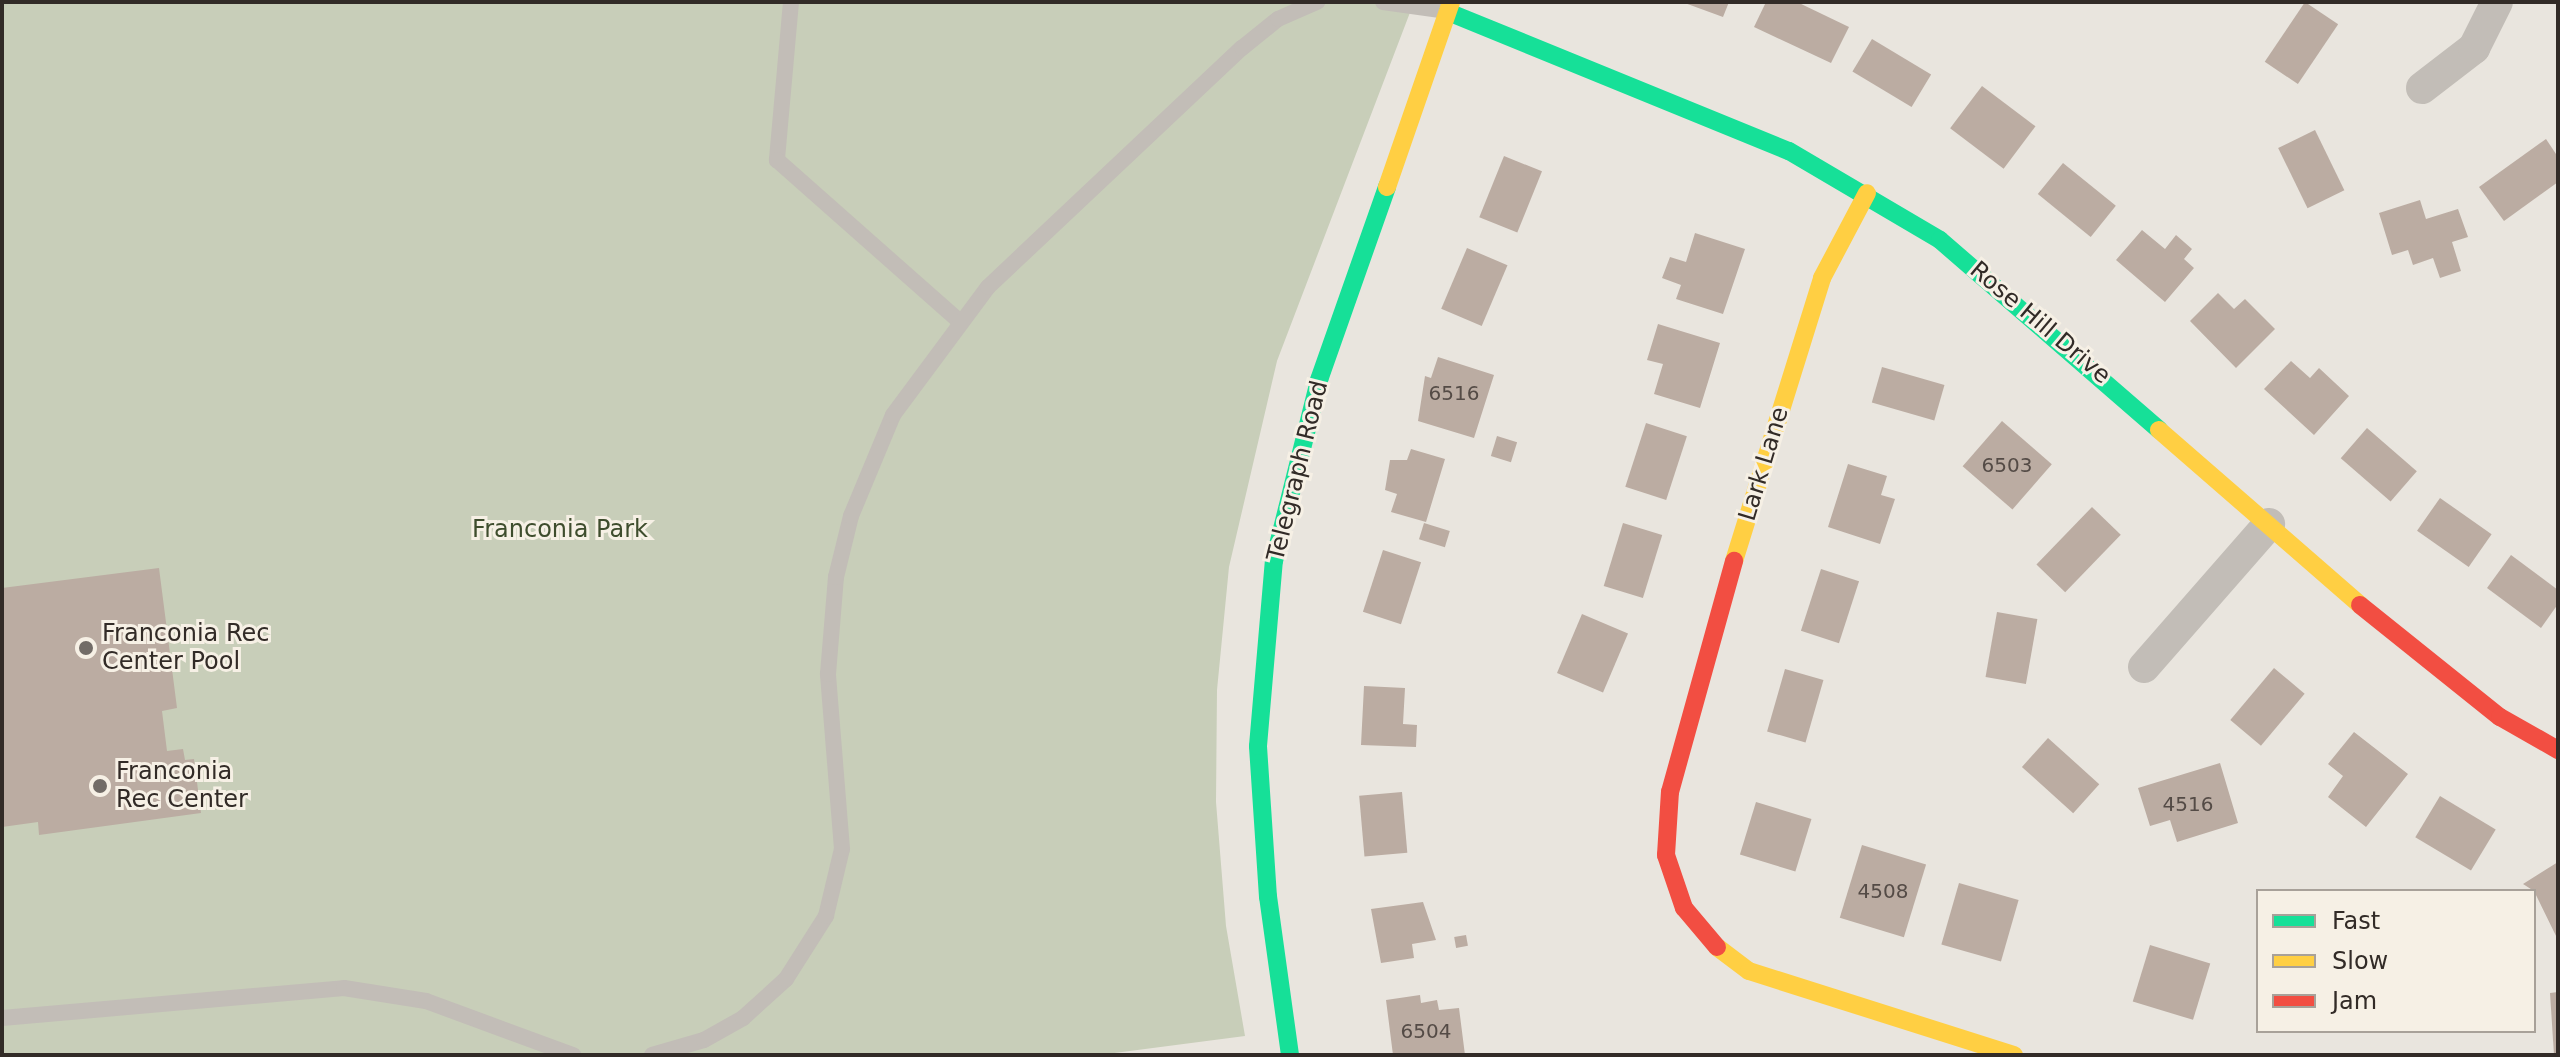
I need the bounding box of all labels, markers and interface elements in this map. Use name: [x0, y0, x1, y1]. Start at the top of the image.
street label: Rose Hill Drive: [1964, 256, 2116, 390]
street label: Telegraph Road: [1262, 378, 1334, 564]
house number: 6516: [1429, 381, 1479, 405]
street label: Lark Lane: [1733, 404, 1795, 524]
house number: 6503: [1982, 453, 2032, 477]
park label: Franconia Park: [472, 516, 648, 544]
place label: Franconia Rec Center Pool: [102, 620, 269, 676]
marker: Franconia Rec Center Pool: [77, 639, 95, 657]
place label: Franconia Rec Center: [116, 758, 248, 814]
marker: Franconia Rec Center: [91, 777, 109, 795]
house number: 4516: [2163, 792, 2213, 816]
house number: 4508: [1858, 879, 1908, 903]
legend: [2256, 889, 2536, 1033]
text: Fast: [2332, 907, 2380, 935]
text: Slow: [2332, 947, 2388, 975]
text: Jam: [2332, 987, 2377, 1015]
house number: 6504: [1401, 1019, 1451, 1043]

